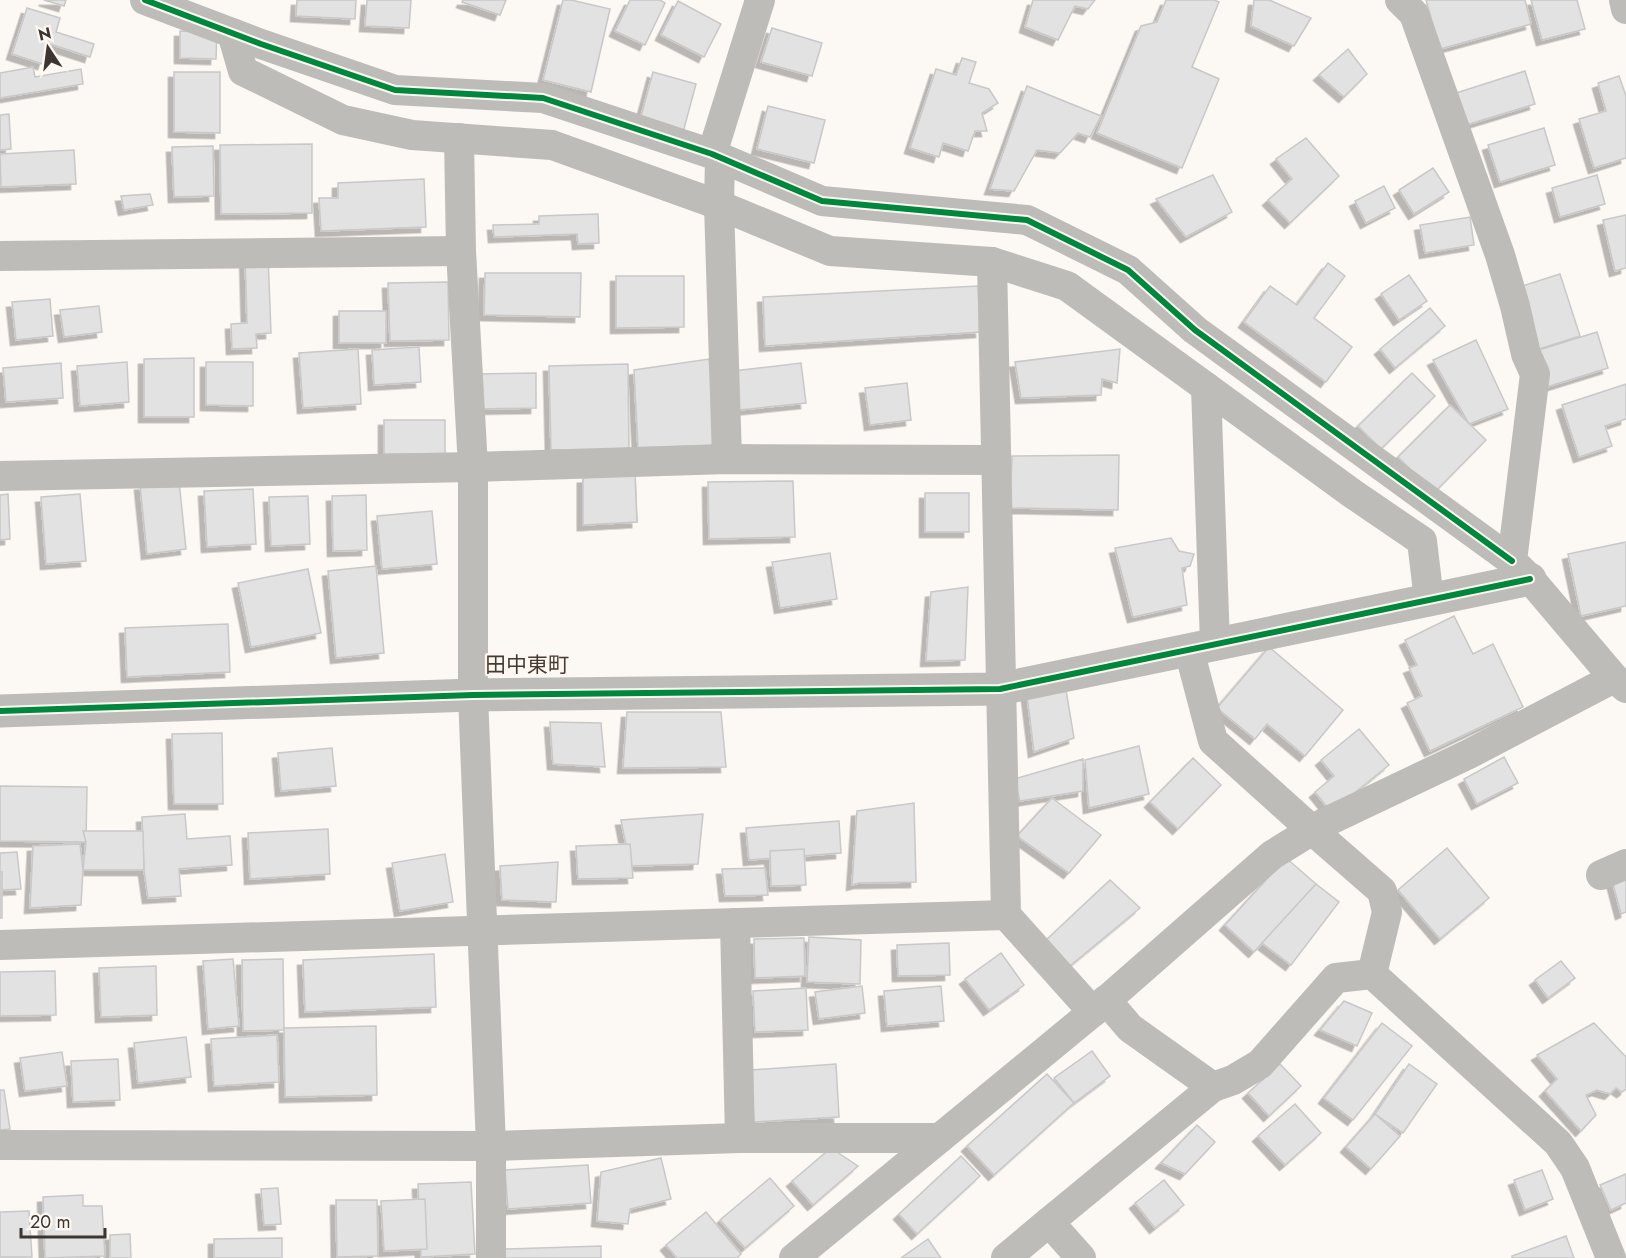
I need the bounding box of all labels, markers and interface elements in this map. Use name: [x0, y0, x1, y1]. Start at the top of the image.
north arrow: [18, 18, 78, 78]
text: N: [36, 21, 54, 47]
district label: 田中東町: [485, 650, 569, 680]
scale bar: [21, 1201, 105, 1239]
text: 20 m: [30, 1209, 70, 1235]

